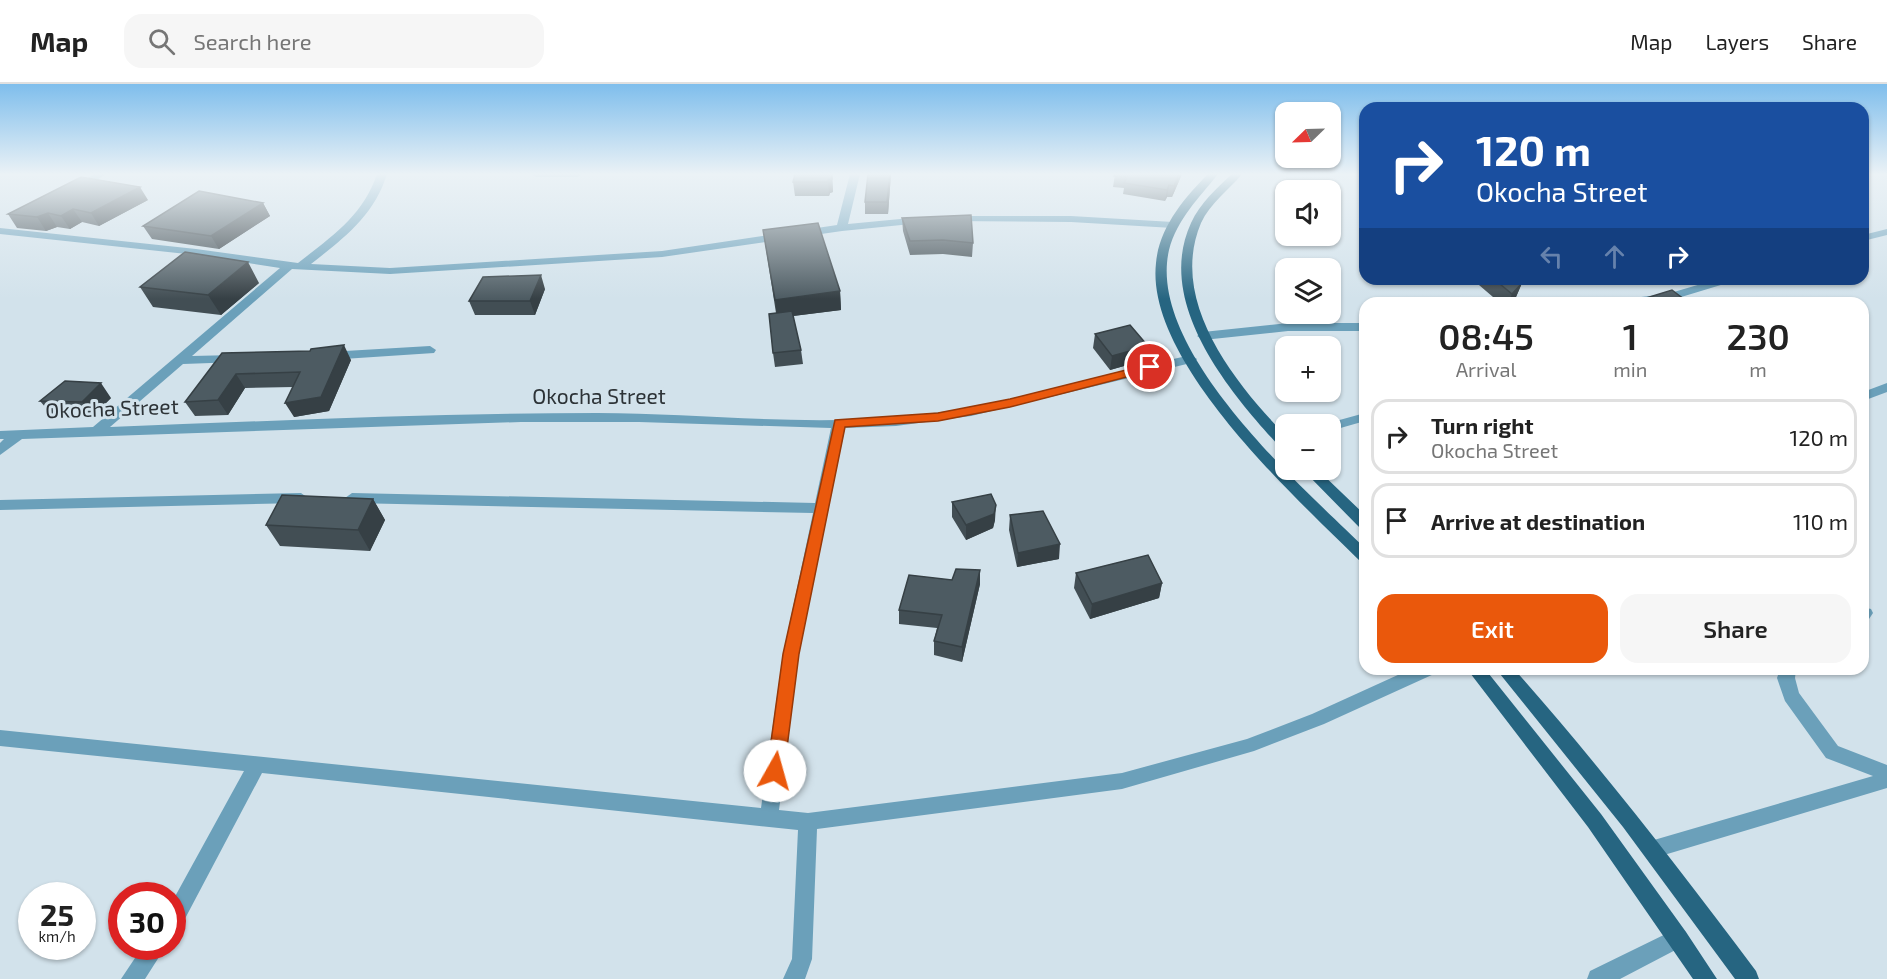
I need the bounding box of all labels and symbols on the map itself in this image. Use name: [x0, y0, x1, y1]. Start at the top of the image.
north arrow: [1275, 102, 1341, 168]
pin: [1124, 341, 1175, 392]
street label: Okocha Street: [532, 383, 666, 408]
street label: Okocha Street: [45, 393, 179, 422]
position arrow: [743, 739, 807, 803]
speed limit sign: 30: [108, 882, 186, 960]

